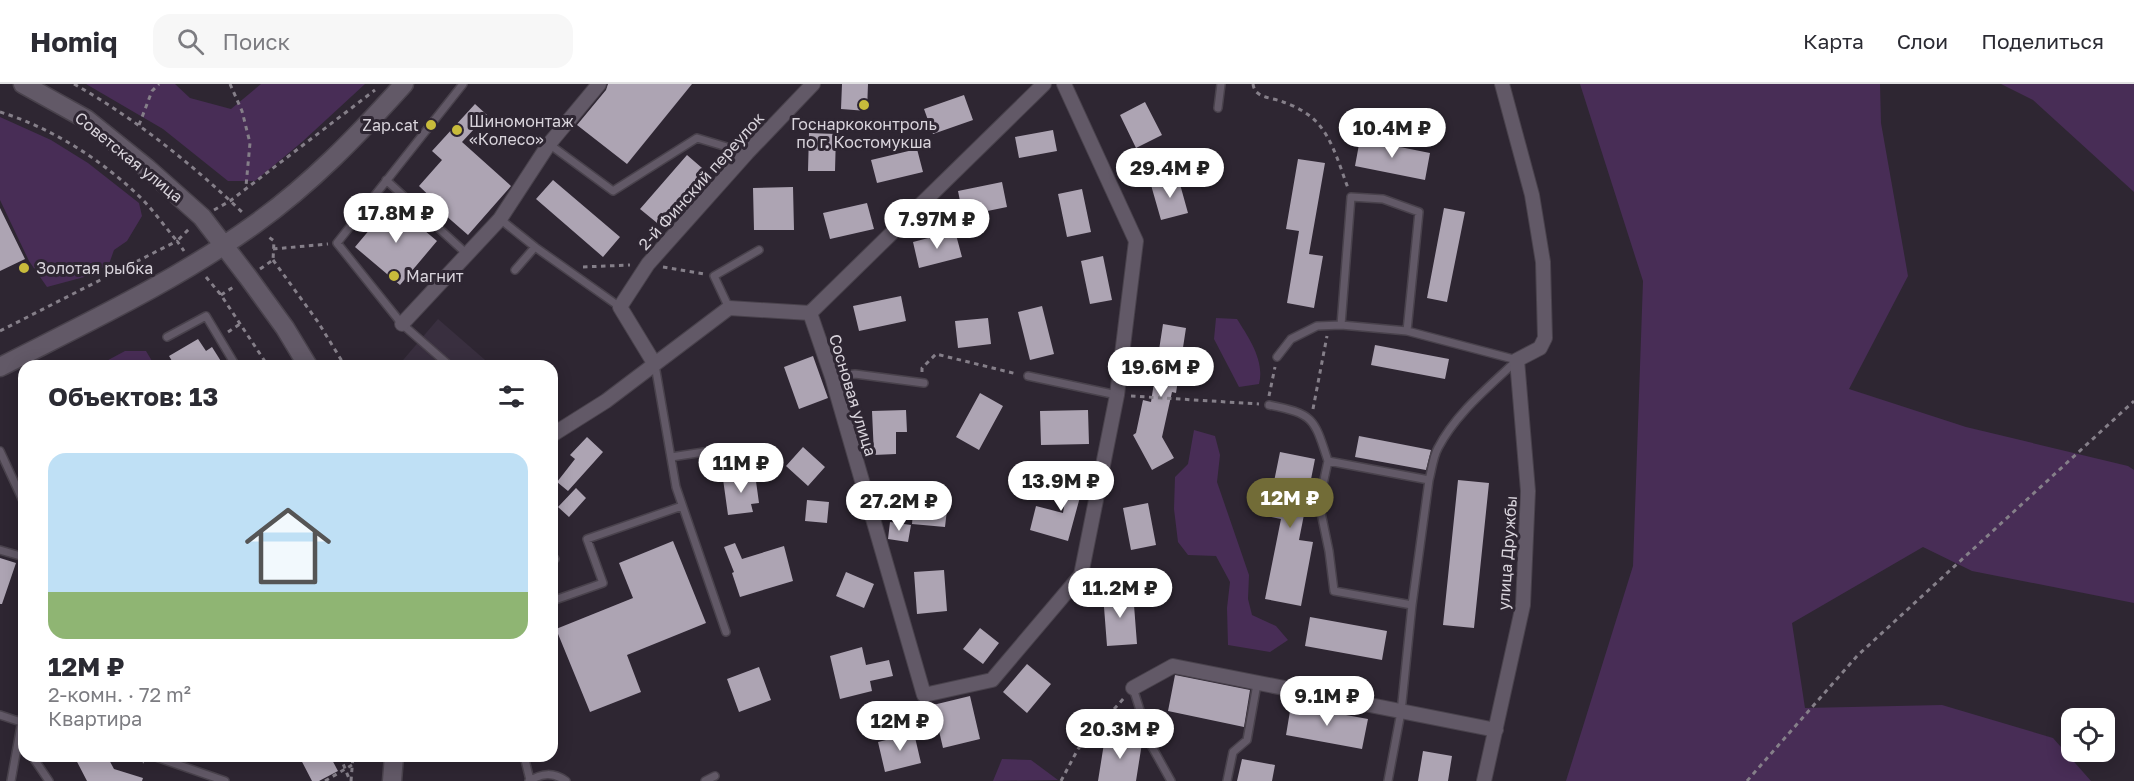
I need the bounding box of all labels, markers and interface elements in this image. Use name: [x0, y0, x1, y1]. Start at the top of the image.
search box: [153, 14, 573, 68]
text: Homiq: [30, 25, 117, 58]
icon: search: [174, 25, 207, 58]
text: Поиск: [222, 28, 290, 55]
text: Карта: [1803, 28, 1864, 54]
text: Слои: [1897, 28, 1948, 54]
text: Поделиться: [1981, 28, 2104, 54]
marker: Госнаркоконтроль по г. Костомукша: [857, 98, 871, 112]
street label: Советская улица: [71, 107, 187, 207]
street label: 2-й Финский переулок: [634, 108, 768, 254]
pin: 10.4M ₽: [1337, 108, 1447, 159]
place label: Шиномонтаж «Колесо»: [469, 111, 574, 149]
place label: Госнаркоконтроль по г. Костомукша: [791, 114, 937, 152]
place label: Zap.cat: [362, 115, 419, 135]
text: 10.4M ₽: [1353, 115, 1431, 139]
marker: Zap.cat: [424, 118, 438, 132]
marker: Шиномонтаж «Колесо»: [450, 123, 464, 137]
pin: 29.4M ₽: [1115, 148, 1225, 199]
text: 29.4M ₽: [1130, 155, 1210, 179]
pin: 17.8M ₽: [341, 193, 451, 244]
pin: 7.97M ₽: [882, 199, 992, 250]
text: 17.8M ₽: [358, 200, 434, 224]
text: 7.97M ₽: [898, 206, 976, 230]
place label: Золотая рыбка: [36, 258, 153, 278]
marker: Золотая рыбка: [17, 261, 31, 275]
place label: Магнит: [406, 266, 464, 286]
marker: Магнит: [387, 269, 401, 283]
street label: Сосновая улица: [825, 332, 881, 458]
pin: 19.6M ₽: [1106, 347, 1216, 398]
text: 19.6M ₽: [1122, 354, 1200, 378]
icon: filters: [495, 380, 528, 413]
text: Объектов: 13: [48, 381, 218, 412]
pin: 11M ₽: [699, 443, 783, 494]
text: 11M ₽: [713, 450, 769, 474]
pin: 13.9M ₽: [1006, 461, 1116, 512]
text: 13.9M ₽: [1022, 468, 1100, 492]
pin: 12M ₽: [1248, 478, 1332, 529]
pin: 27.2M ₽: [844, 481, 954, 532]
text: 12M ₽: [1261, 485, 1319, 509]
text: 27.2M ₽: [860, 488, 938, 512]
icon: home: [234, 492, 342, 600]
street label: улица Дружбы: [1493, 495, 1521, 611]
pin: 11.2M ₽: [1065, 568, 1175, 619]
text: 11.2M ₽: [1082, 575, 1158, 599]
text: 12M ₽: [48, 651, 124, 682]
pin: 9.1M ₽: [1278, 676, 1376, 727]
text: 2-комн. · 72 m²: [48, 682, 191, 706]
text: 9.1M ₽: [1294, 683, 1360, 707]
pin: 12M ₽: [858, 701, 942, 752]
text: Квартира: [48, 706, 142, 730]
text: 12M ₽: [871, 708, 929, 732]
map controls: [2061, 708, 2115, 762]
button: locate: [2061, 708, 2115, 762]
pin: 20.3M ₽: [1065, 709, 1175, 760]
text: 20.3M ₽: [1080, 716, 1160, 740]

